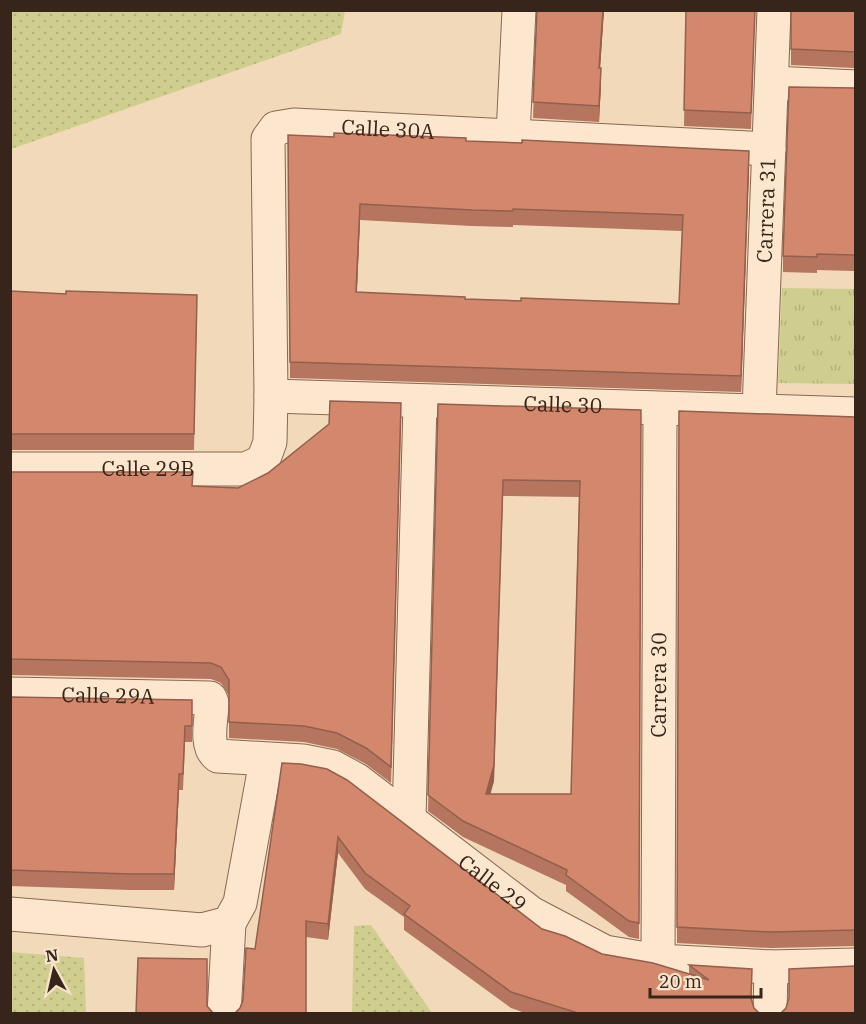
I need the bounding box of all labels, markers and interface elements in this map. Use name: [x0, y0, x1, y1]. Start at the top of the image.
street label: Calle 30A: [341, 112, 436, 145]
street label: Carrera 31: [750, 157, 781, 263]
street label: Calle 30: [523, 389, 603, 419]
street label: Calle 29B: [102, 454, 194, 482]
street label: Carrera 30: [644, 632, 672, 738]
street label: Calle 29A: [61, 680, 156, 710]
street label: Calle 29: [453, 847, 533, 918]
north arrow: [24, 940, 84, 1000]
text: N: [44, 944, 60, 966]
scale bar: [650, 961, 761, 999]
text: 20 m: [659, 970, 702, 993]

